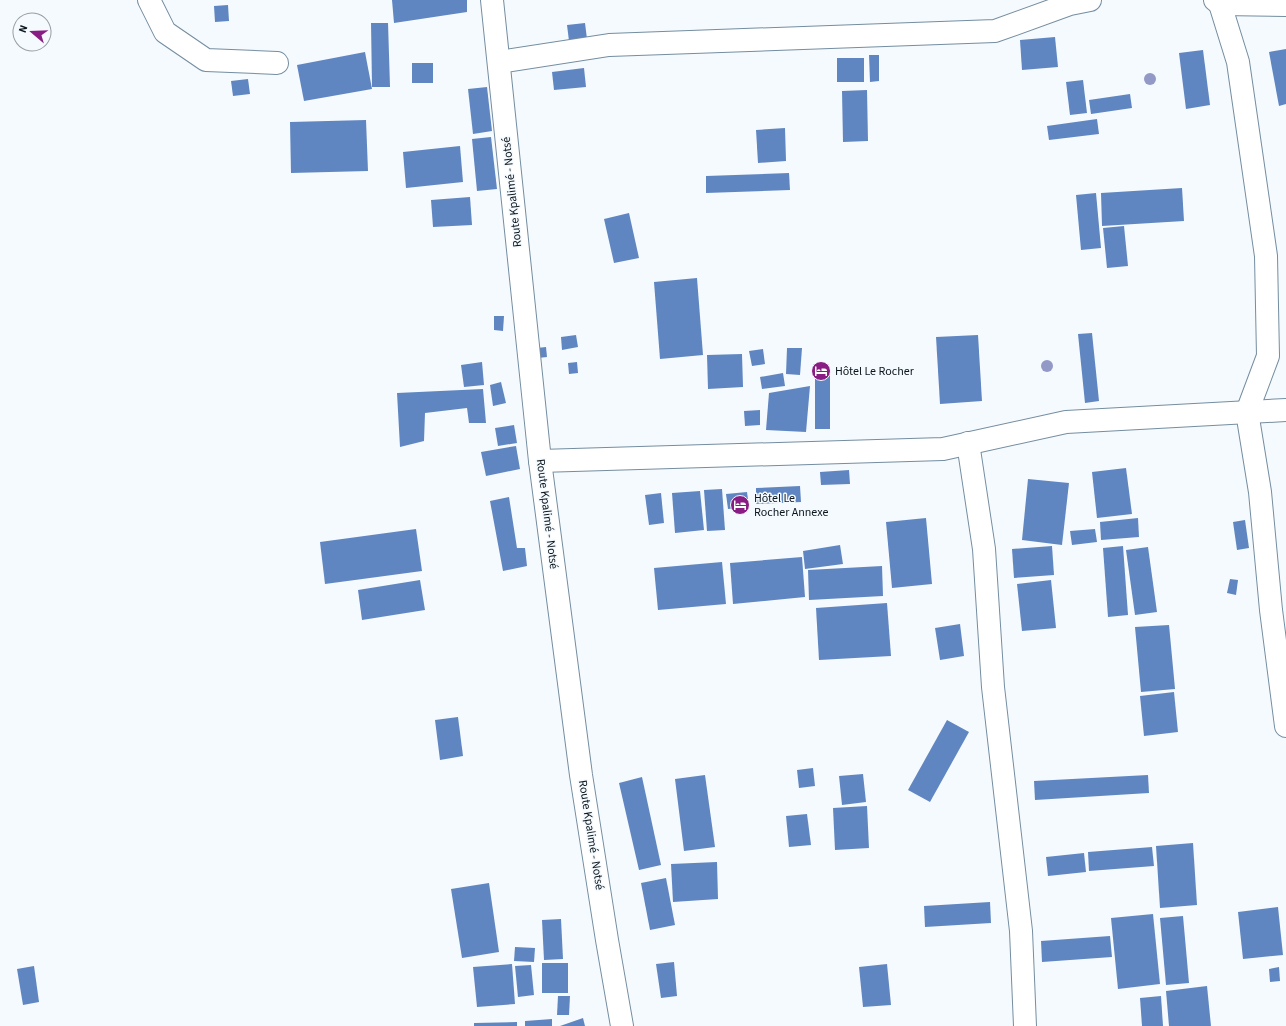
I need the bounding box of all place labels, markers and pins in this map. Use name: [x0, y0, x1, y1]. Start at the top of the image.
hotel icon: Hôtel Le Rocher: [810, 360, 832, 382]
place label: Hôtel Le Rocher: [835, 363, 915, 380]
place label: Hôtel Le Rocher Annexe: [754, 490, 828, 521]
hotel icon: Hôtel Le Rocher Annexe: [729, 494, 751, 516]

